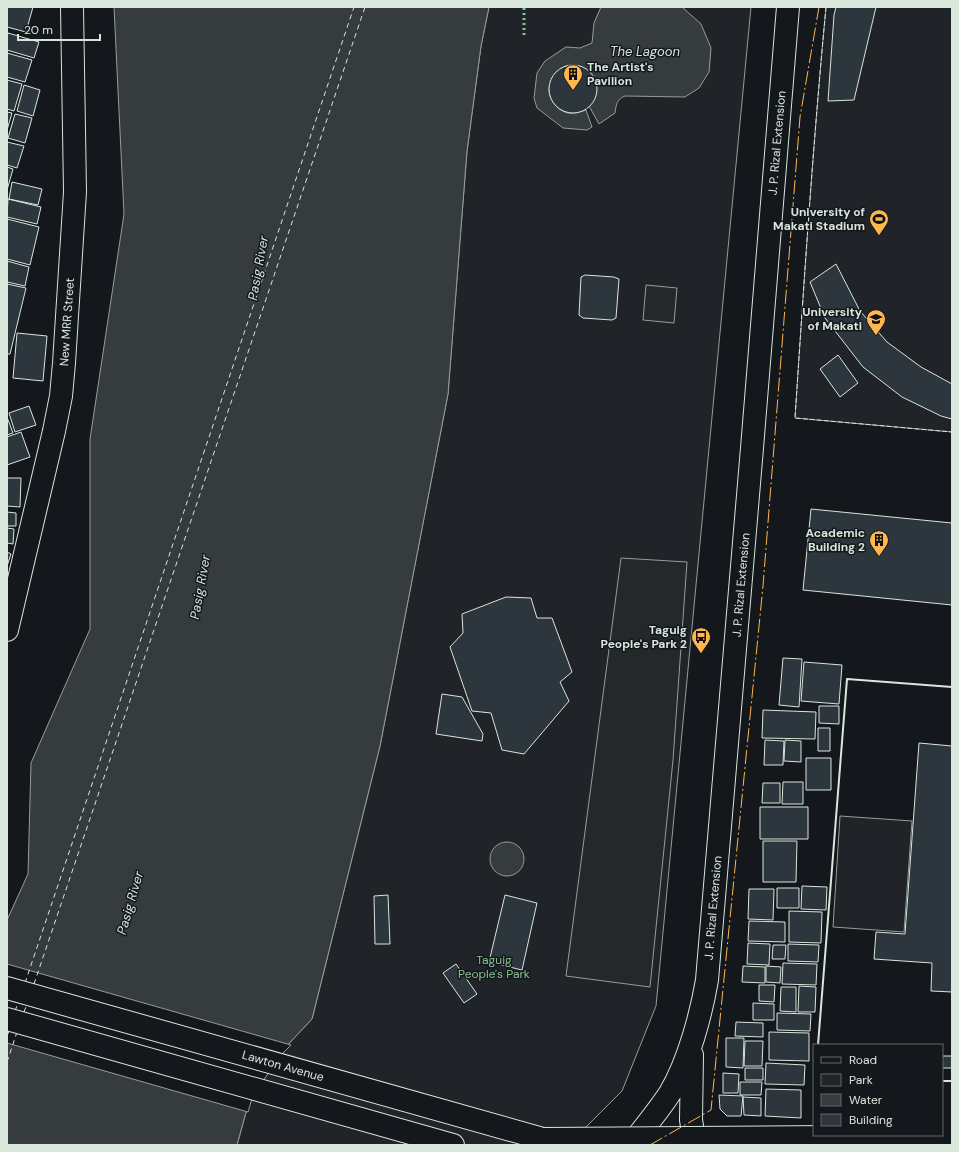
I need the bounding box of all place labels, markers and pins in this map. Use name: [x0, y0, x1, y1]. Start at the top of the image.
place label: The Artist's Pavilion: [587, 59, 654, 89]
building icon: The Artist's Pavilion: [562, 63, 584, 91]
place label: University of Makati Stadium: [773, 204, 865, 234]
sports icon: University of Makati Stadium: [868, 208, 890, 236]
place label: University of Makati: [802, 304, 863, 334]
school or university icon: University of Makati: [865, 308, 887, 336]
place label: Academic Building 2: [806, 525, 865, 555]
building icon: Academic Building 2: [868, 529, 890, 557]
place label: Taguig People's Park 2: [601, 622, 687, 652]
bus stop icon: Taguig People's Park 2: [690, 626, 712, 654]

